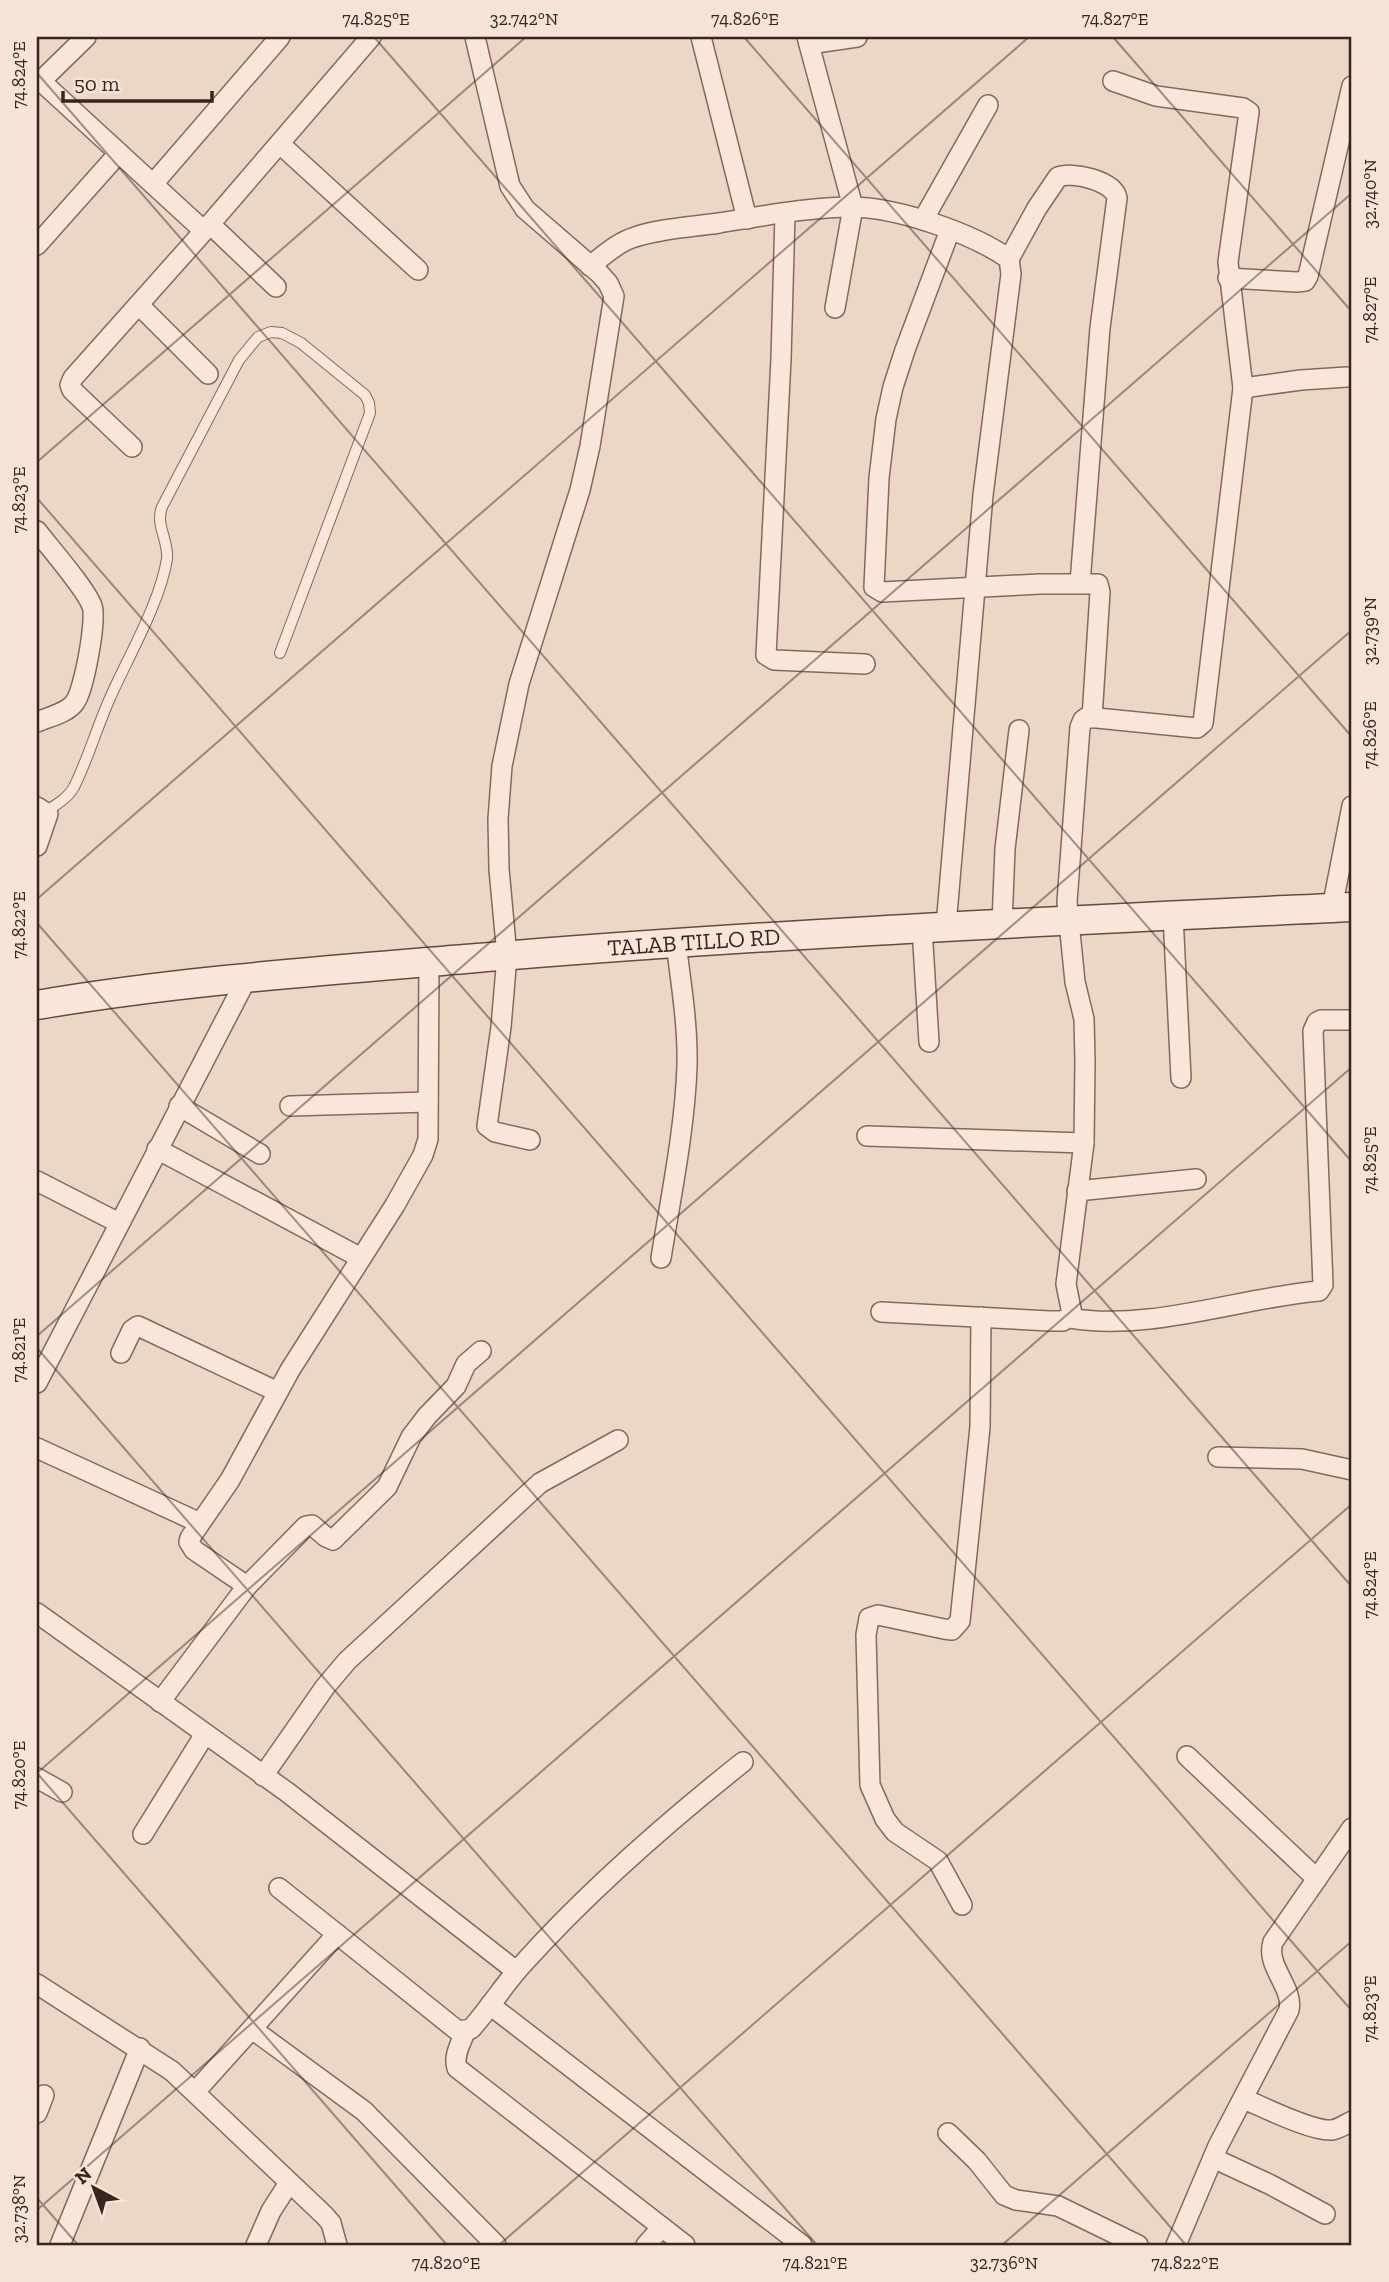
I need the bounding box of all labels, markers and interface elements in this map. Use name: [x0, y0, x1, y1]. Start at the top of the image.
text: 74.825°E: [342, 8, 410, 30]
text: 32.742°N: [490, 8, 558, 30]
text: 74.826°E: [711, 8, 779, 30]
text: 74.827°E: [1082, 8, 1148, 30]
text: 74.824°E: [8, 41, 30, 109]
scale bar: [63, 60, 212, 104]
text: 50 m: [74, 71, 120, 96]
text: 32.740°N: [1359, 159, 1381, 229]
text: 74.827°E: [1359, 277, 1381, 343]
text: 74.823°E: [8, 466, 30, 534]
text: 32.739°N: [1359, 597, 1381, 665]
text: 74.826°E: [1359, 701, 1381, 769]
text: 74.822°E: [8, 891, 30, 959]
street label: TALAB TILLO RD: [606, 922, 781, 962]
text: 74.825°E: [1359, 1126, 1381, 1194]
text: 74.821°E: [8, 1318, 30, 1382]
text: 74.824°E: [1359, 1551, 1381, 1619]
text: 74.820°E: [8, 1741, 30, 1809]
text: 74.823°E: [1359, 1975, 1381, 2043]
north arrow: [60, 2152, 130, 2222]
text: N: [70, 2162, 96, 2189]
text: 32.738°N: [8, 2175, 30, 2243]
text: 74.820°E: [412, 2252, 480, 2274]
text: 74.821°E: [783, 2252, 847, 2274]
text: 32.736°N: [970, 2252, 1038, 2274]
text: 74.822°E: [1151, 2252, 1219, 2274]

